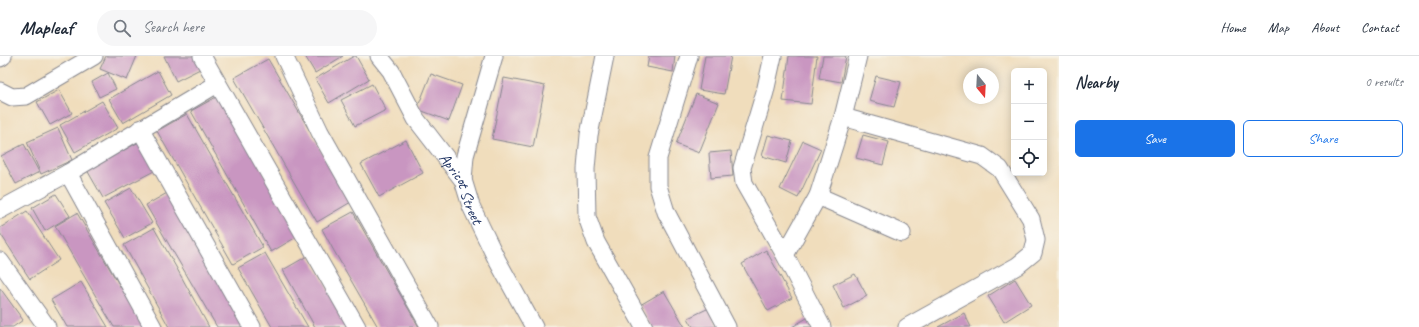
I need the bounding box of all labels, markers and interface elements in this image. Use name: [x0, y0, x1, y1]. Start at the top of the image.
search box: [97, 10, 377, 46]
text: Mapleaf: [20, 16, 73, 40]
icon: search: [111, 17, 133, 39]
text: Search here: [143, 18, 204, 37]
text: Home: [1220, 19, 1246, 36]
text: Map: [1268, 19, 1289, 36]
text: About: [1311, 19, 1339, 36]
text: Contact: [1361, 19, 1399, 36]
north arrow: [963, 68, 999, 104]
map controls: [1011, 68, 1047, 176]
button: +: [1011, 68, 1047, 104]
text: Nearby: [1075, 72, 1118, 93]
text: 0 results: [1365, 74, 1403, 90]
button: −: [1011, 104, 1047, 140]
button: Save: [1075, 120, 1235, 157]
button: Share: [1243, 120, 1403, 157]
button: locate: [1011, 140, 1047, 176]
street label: Apricot Street: [434, 149, 488, 229]

